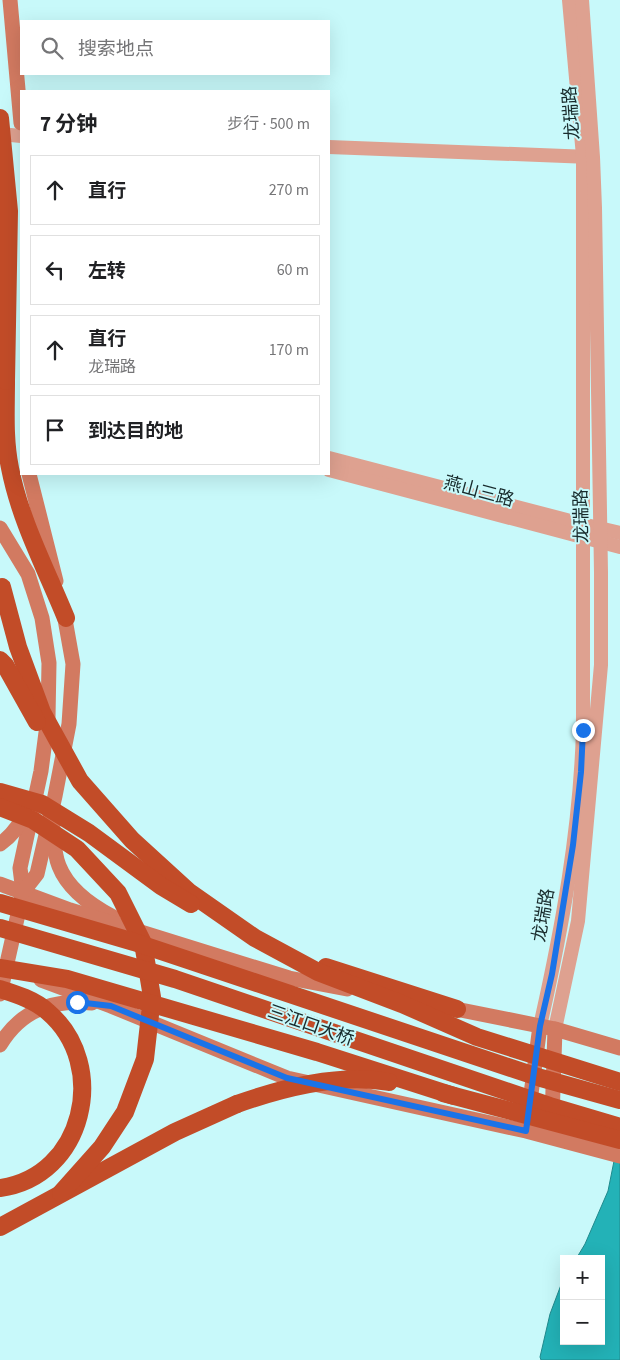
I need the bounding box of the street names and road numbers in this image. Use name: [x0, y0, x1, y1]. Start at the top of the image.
street label: 龙瑞路: [557, 85, 586, 141]
street label: 燕山三路: [441, 470, 517, 513]
street label: 龙瑞路: [569, 489, 594, 543]
street label: 龙瑞路: [526, 886, 560, 944]
street label: 三江口大桥: [264, 999, 357, 1052]

